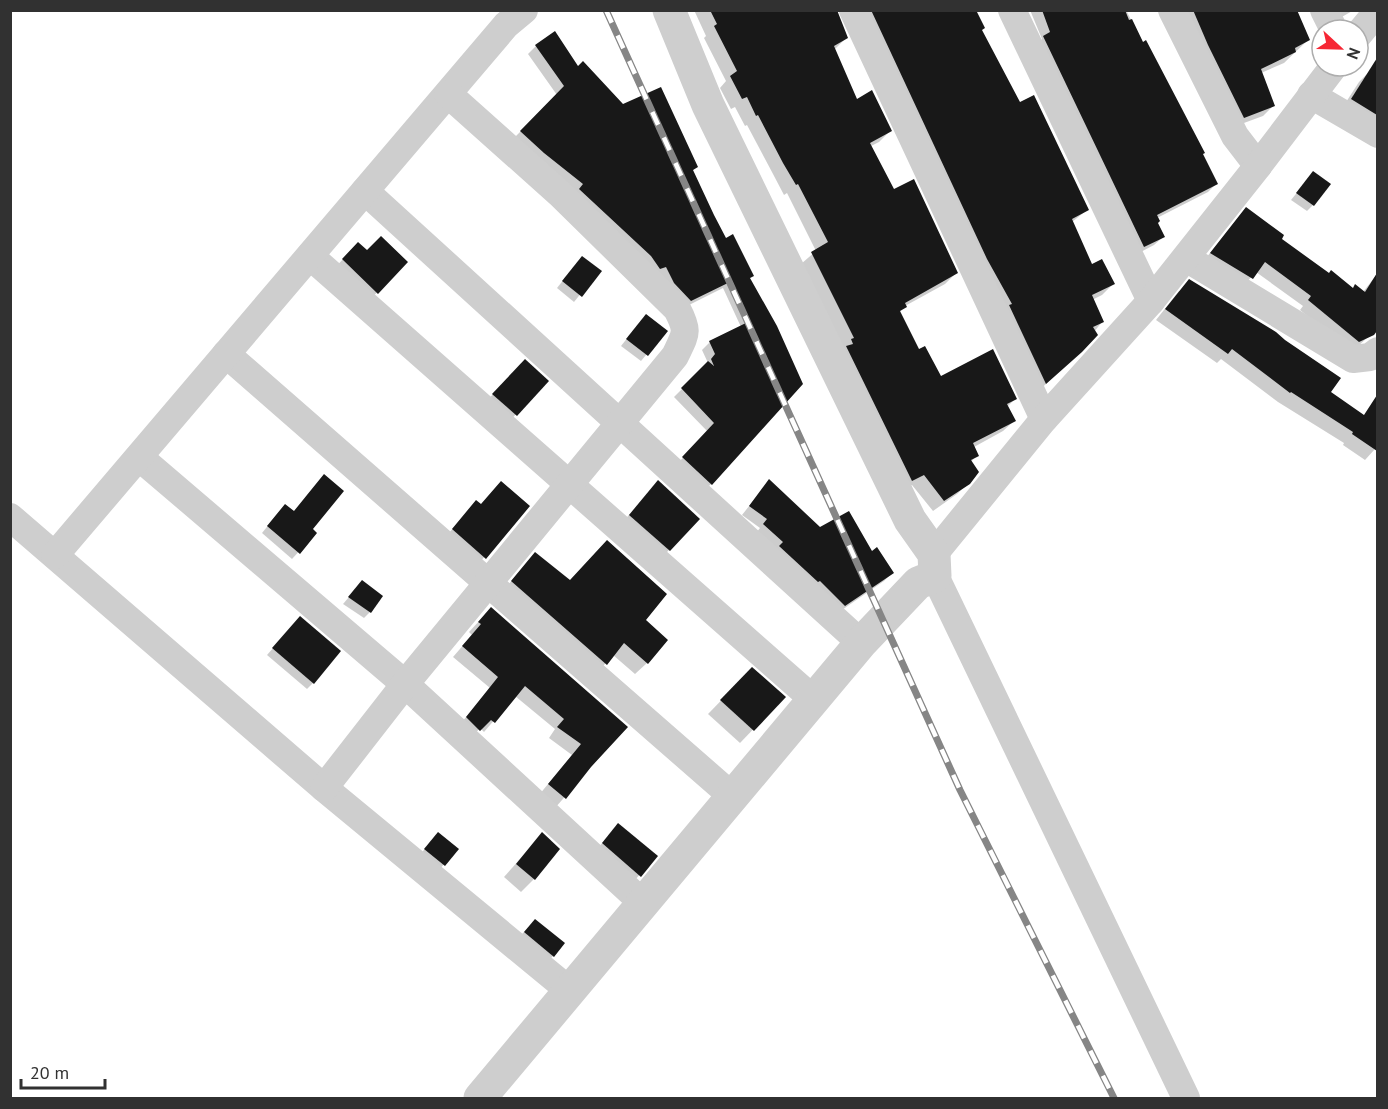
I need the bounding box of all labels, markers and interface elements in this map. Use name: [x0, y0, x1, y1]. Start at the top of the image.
north arrow: [1310, 18, 1370, 78]
text: N: [1343, 45, 1365, 62]
scale bar: [21, 1052, 105, 1090]
text: 20 m: [30, 1061, 69, 1084]

